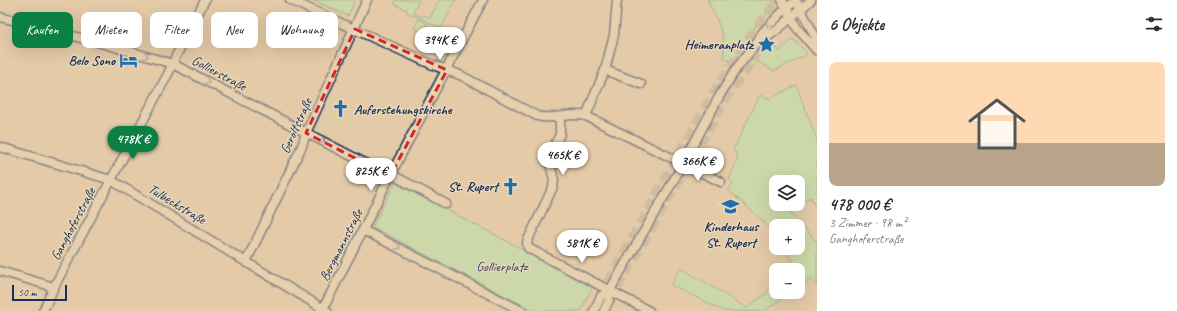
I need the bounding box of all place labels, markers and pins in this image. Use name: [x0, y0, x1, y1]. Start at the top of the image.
pin: 394K €: [407, 27, 473, 61]
place icon: Heimeranplatz: [756, 34, 776, 54]
place label: Heimeranplatz: [685, 36, 755, 53]
hotel icon: Belo Sono: [118, 50, 138, 70]
place label: Belo Sono: [68, 52, 116, 69]
church icon: Auferstehungskirche: [331, 99, 351, 119]
place label: Auferstehungskirche: [354, 101, 453, 118]
pin: 478K €: [100, 126, 166, 160]
pin: 465K €: [530, 142, 596, 176]
pin: 366K €: [665, 148, 731, 182]
pin: 825K €: [338, 158, 404, 192]
church icon: St. Rupert: [501, 176, 521, 196]
place label: St. Rupert: [448, 178, 500, 195]
school or university icon: Kinderhaus St. Rupert: [721, 196, 741, 216]
place label: Kinderhaus St. Rupert: [704, 218, 760, 251]
pin: 581K €: [549, 230, 615, 264]

